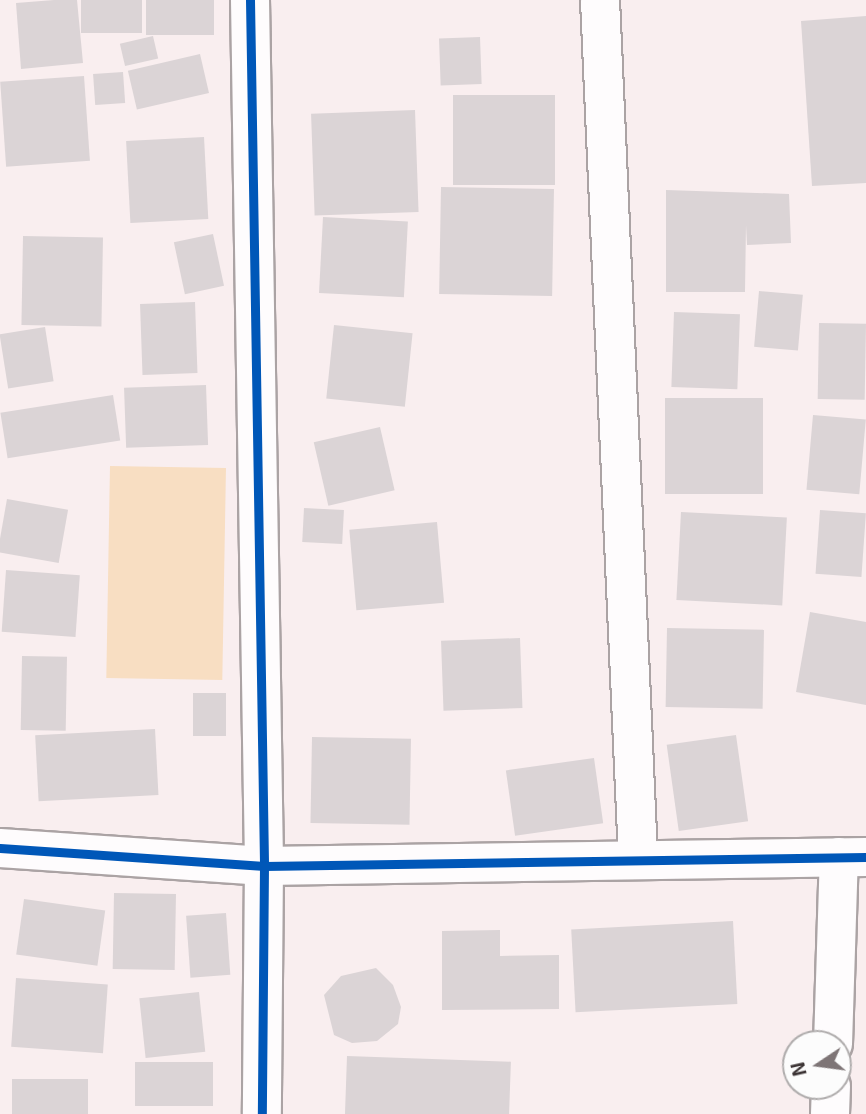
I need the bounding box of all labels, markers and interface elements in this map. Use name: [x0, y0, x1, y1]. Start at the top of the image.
north arrow: [782, 1030, 852, 1100]
text: N: [785, 1060, 811, 1079]

